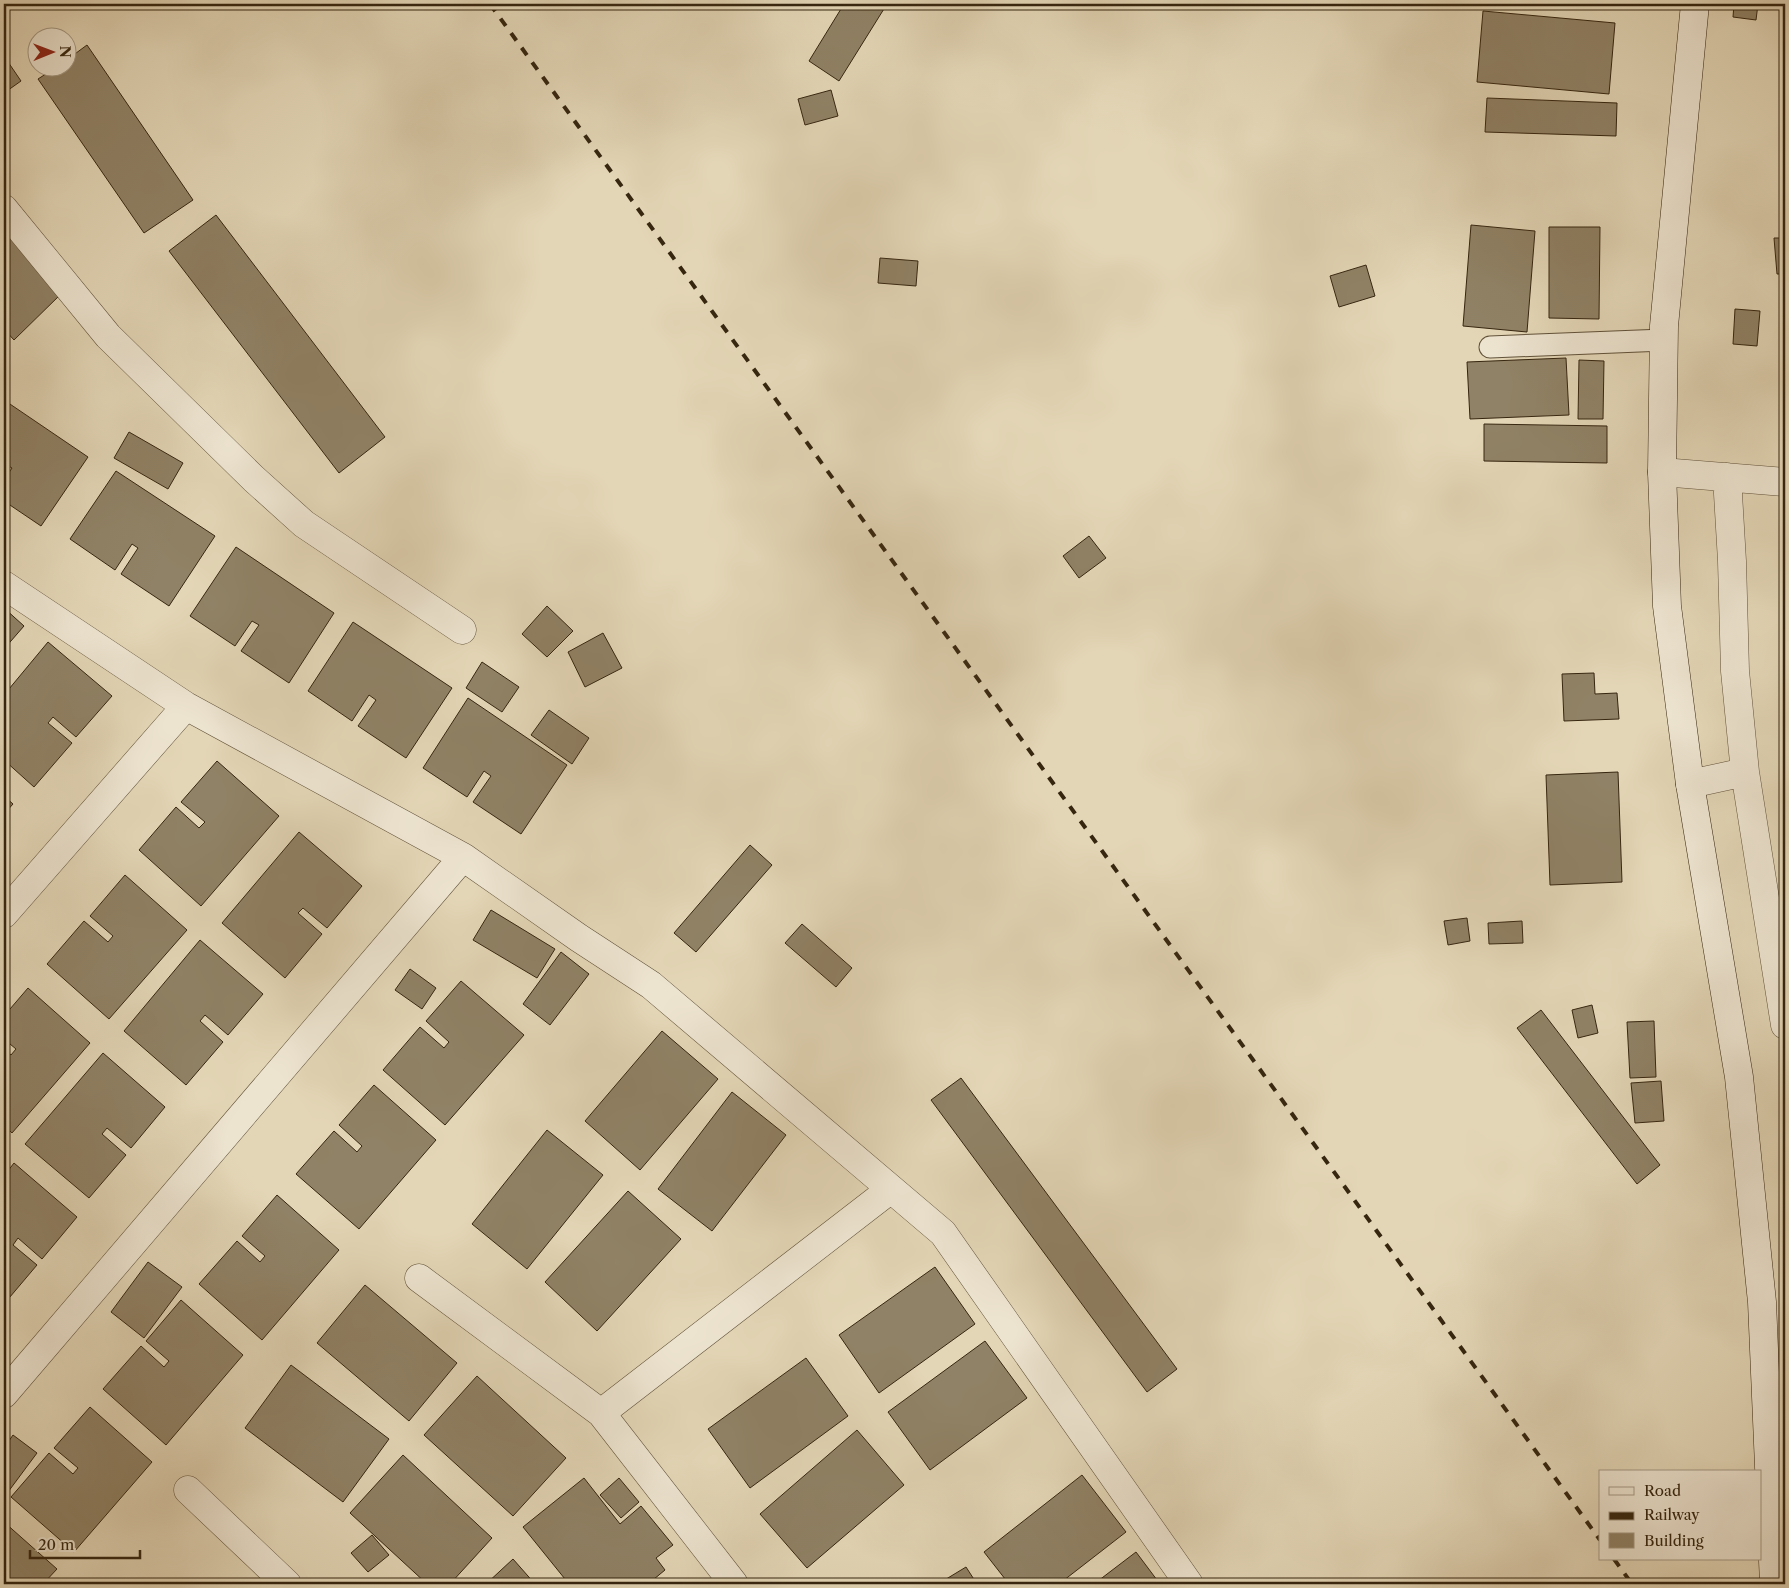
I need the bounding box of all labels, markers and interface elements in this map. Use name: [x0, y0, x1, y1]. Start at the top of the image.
north arrow: [28, 28, 78, 78]
text: N: [56, 46, 74, 58]
legend: [1599, 1470, 1762, 1560]
text: Road: [1644, 1481, 1681, 1500]
text: Railway: [1644, 1505, 1700, 1524]
scale bar: [30, 1528, 140, 1560]
text: Building: [1644, 1531, 1704, 1550]
text: 20 m: [38, 1535, 74, 1554]

